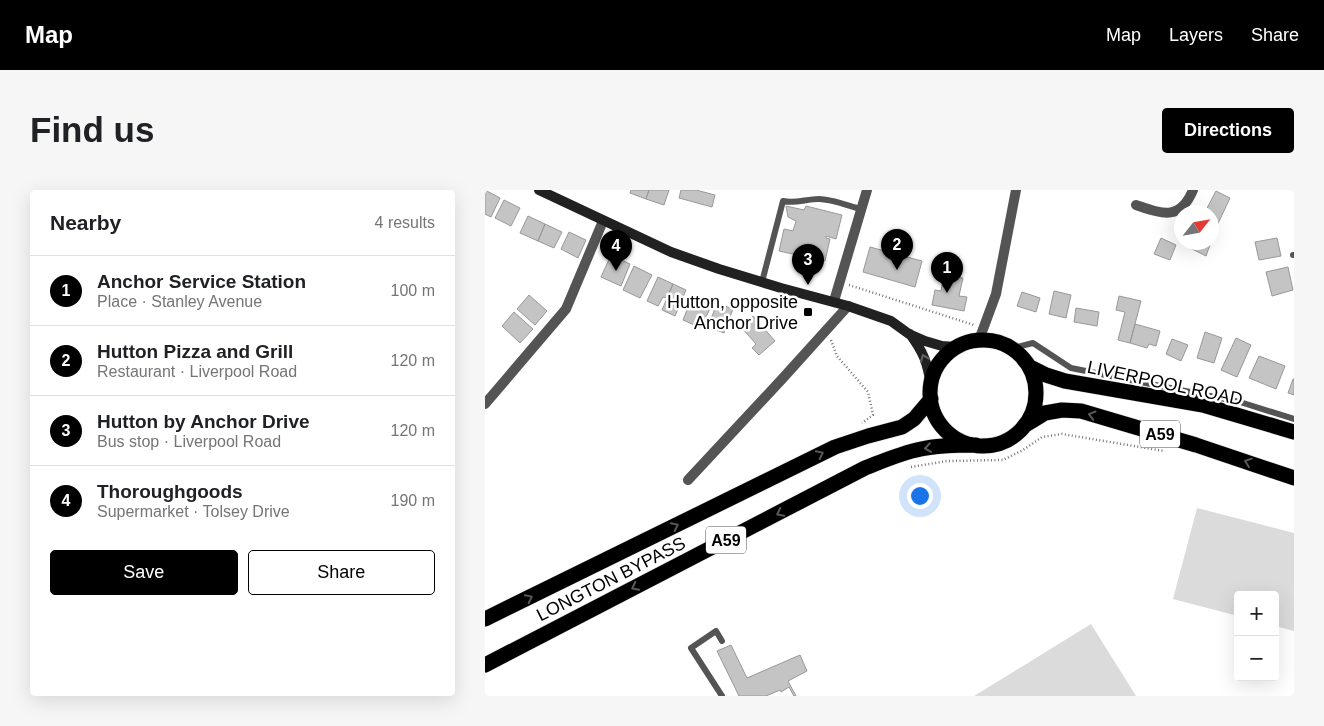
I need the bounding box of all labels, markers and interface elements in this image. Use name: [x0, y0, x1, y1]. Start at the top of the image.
text: Map: [25, 21, 73, 48]
text: Map: [1106, 25, 1141, 45]
text: Layers: [1169, 25, 1223, 45]
text: Share: [1251, 25, 1299, 45]
button: Directions: [1162, 108, 1294, 153]
text: Find us: [30, 110, 154, 149]
north arrow: [1174, 205, 1219, 250]
text: Nearby: [50, 211, 121, 234]
text: 4 results: [375, 214, 435, 231]
pin: 2: [881, 229, 913, 270]
pin: 4: [600, 230, 632, 271]
pin: 3: [792, 244, 824, 285]
pin: 1: [931, 252, 963, 293]
text: Anchor Service Station: [97, 271, 306, 292]
text: 1: [62, 282, 70, 299]
text: 100 m: [391, 282, 435, 299]
place label: Hutton, opposite Anchor Drive: [667, 292, 798, 333]
text: Place · Stanley Avenue: [97, 293, 262, 310]
marker: Hutton, opposite Anchor Drive: [802, 306, 814, 318]
text: Hutton Pizza and Grill: [97, 341, 293, 362]
text: 2: [62, 352, 70, 369]
text: 120 m: [391, 352, 435, 369]
one-way arrow: [920, 354, 930, 362]
street label: LIVERPOOL ROAD: [1085, 357, 1245, 409]
text: Restaurant · Liverpool Road: [97, 363, 297, 380]
one-way arrow: [1089, 410, 1097, 420]
text: Hutton by Anchor Drive: [97, 411, 310, 432]
road number: A59: [1140, 420, 1180, 448]
text: 3: [62, 422, 70, 439]
text: 120 m: [391, 422, 435, 439]
text: Bus stop · Liverpool Road: [97, 433, 281, 450]
one-way arrow: [924, 442, 932, 453]
one-way arrow: [815, 450, 824, 460]
one-way arrow: [1244, 458, 1252, 468]
text: Thoroughgoods: [97, 481, 243, 502]
your location: [907, 483, 933, 509]
text: 4: [62, 492, 70, 509]
text: 190 m: [391, 492, 435, 509]
text: Supermarket · Tolsey Drive: [97, 503, 290, 520]
one-way arrow: [776, 506, 785, 516]
one-way arrow: [669, 522, 678, 532]
road number: A59: [706, 526, 746, 554]
street label: LONGTON BYPASS: [533, 533, 689, 625]
button: Save: [50, 550, 238, 595]
button: Share: [248, 550, 435, 595]
one-way arrow: [632, 581, 641, 591]
map controls: [1234, 591, 1279, 681]
button: +: [1234, 591, 1279, 636]
one-way arrow: [524, 594, 533, 604]
button: −: [1234, 636, 1279, 681]

